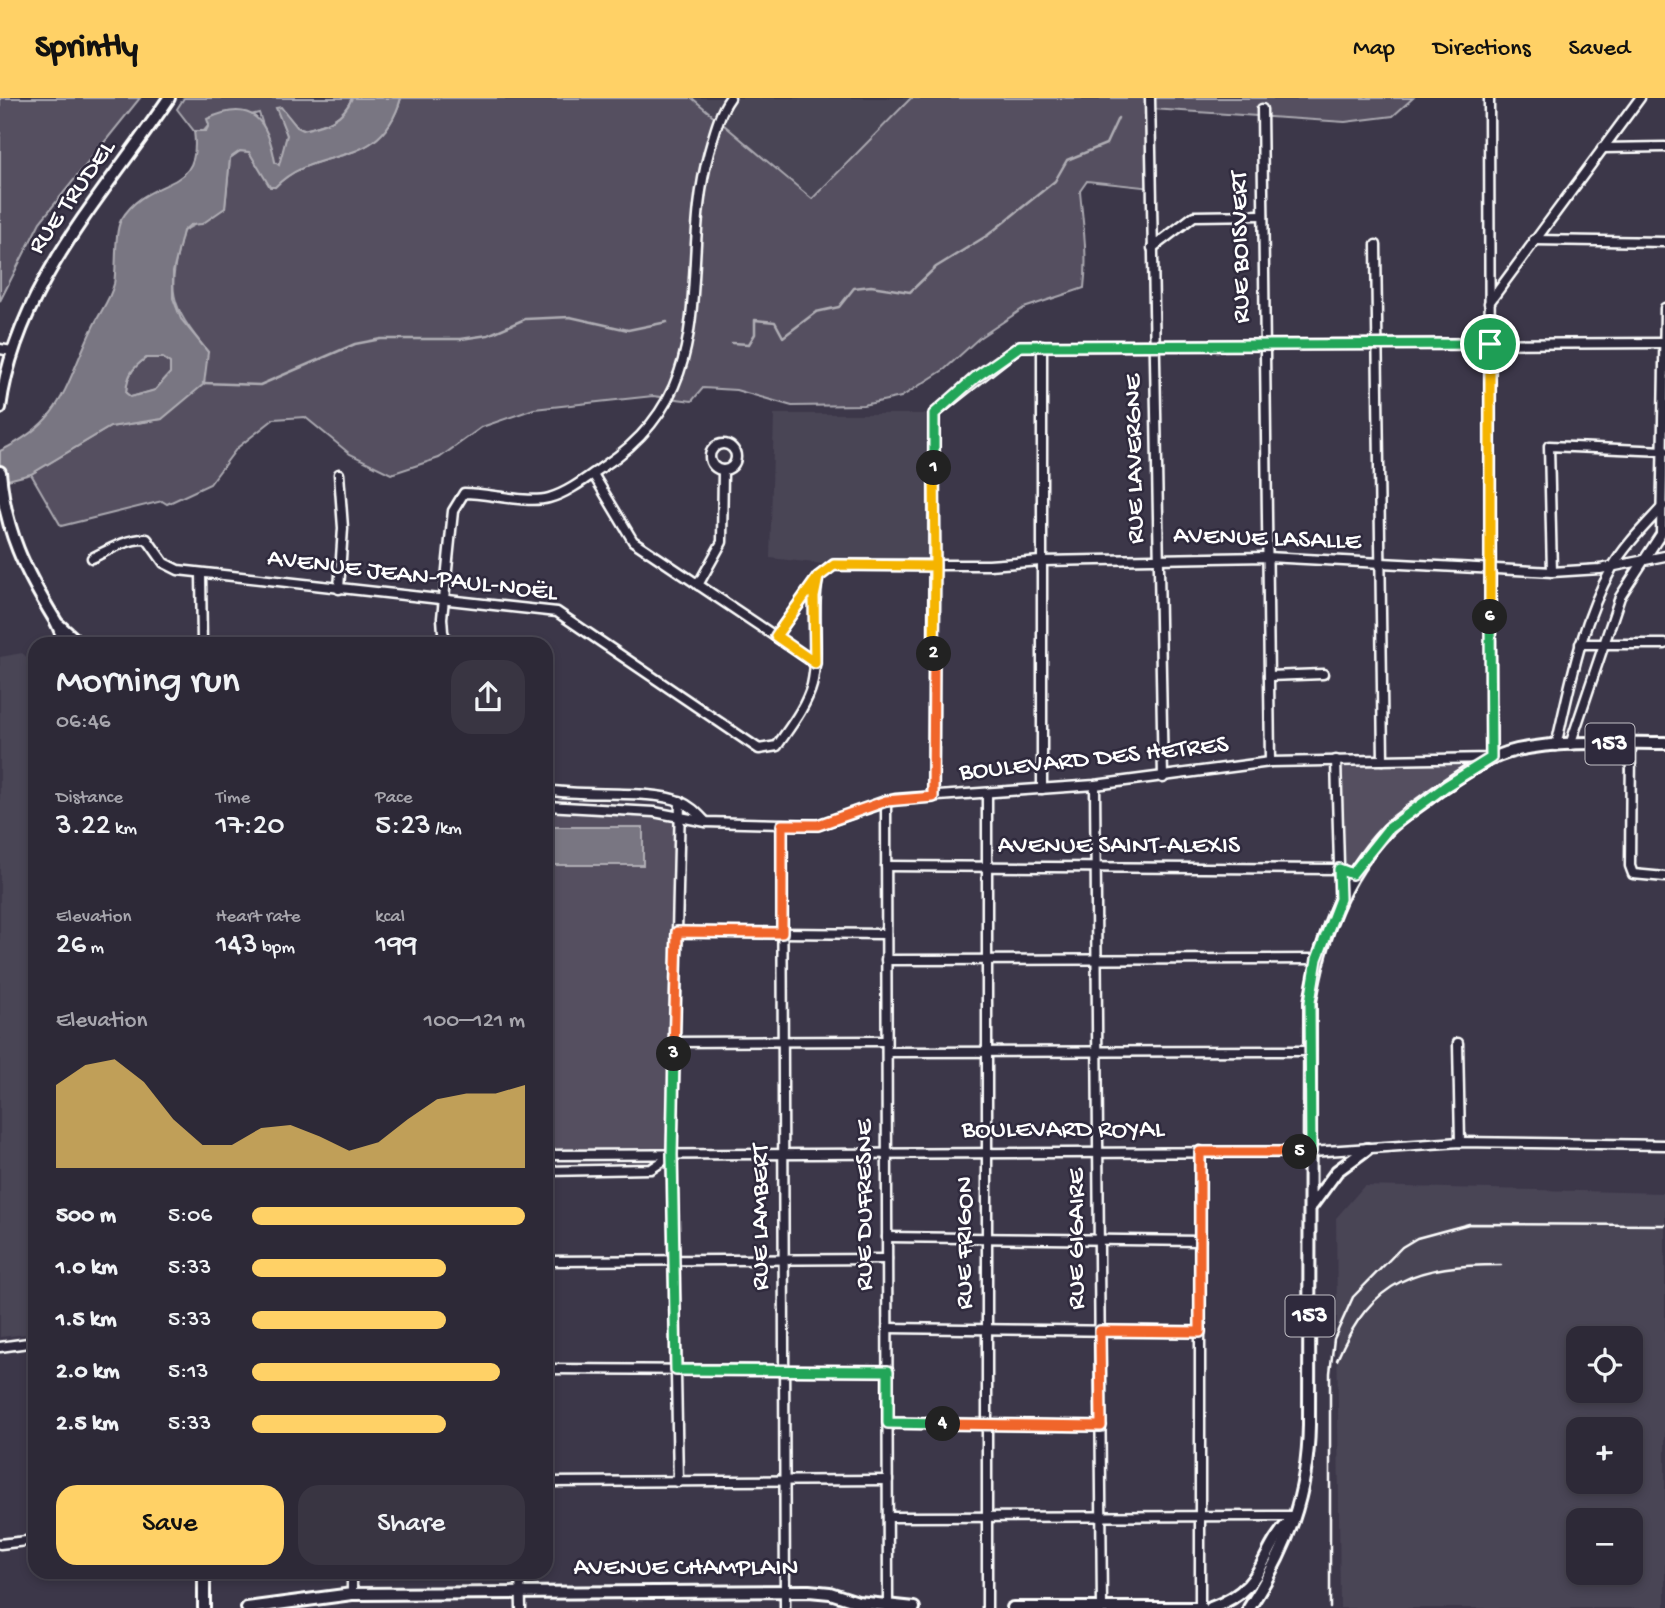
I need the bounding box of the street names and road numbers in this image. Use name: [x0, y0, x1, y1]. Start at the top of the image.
street label: RUE TRUDEL: [22, 134, 124, 261]
street label: RUE BOISVERT: [1225, 169, 1259, 324]
street label: RUE LAVERGNE: [1119, 373, 1153, 544]
street label: AVENUE LASALLE: [1173, 521, 1362, 559]
street label: AVENUE JEAN-PAUL-NOËL: [265, 544, 560, 610]
road number: 153: [1586, 724, 1634, 764]
street label: BOULEVARD DES HETRES: [957, 730, 1231, 790]
street label: AVENUE SAINT-ALEXIS: [998, 832, 1241, 863]
street label: BOULEVARD ROYAL: [961, 1116, 1166, 1147]
street label: RUE DUFRESNE: [851, 1119, 882, 1291]
street label: RUE LAMBERT: [747, 1143, 778, 1291]
street label: RUE GIGAIRE: [1063, 1167, 1094, 1310]
street label: RUE FRIGON: [951, 1176, 982, 1310]
road number: 153: [1286, 1296, 1334, 1336]
street label: AVENUE CHAMPLAIN: [573, 1554, 799, 1585]

